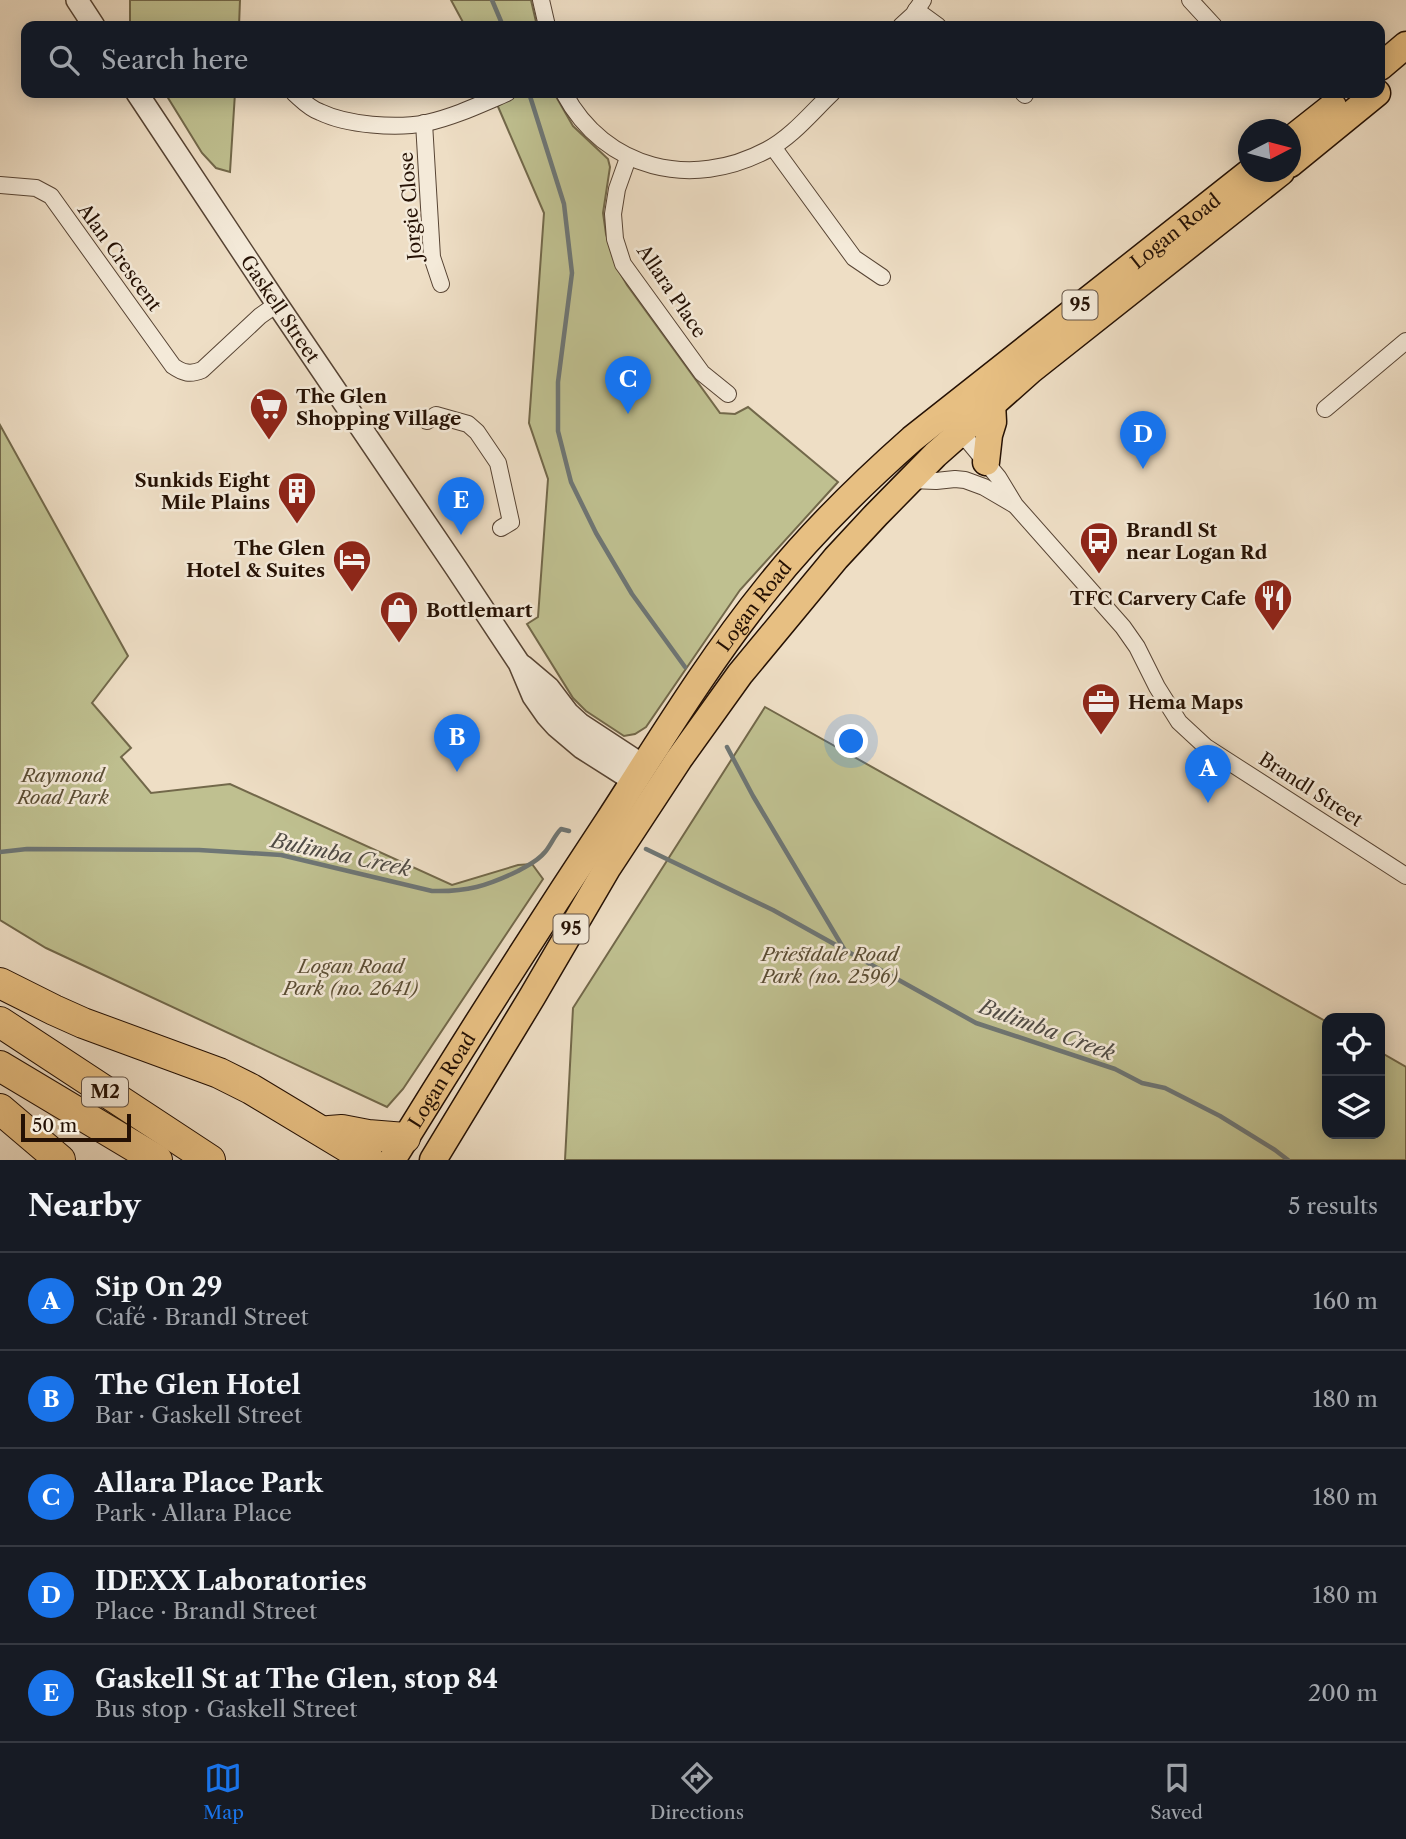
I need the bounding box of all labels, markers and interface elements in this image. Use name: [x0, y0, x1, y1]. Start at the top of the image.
search box: [21, 21, 1385, 98]
icon: search: [45, 41, 83, 79]
text: Search here: [101, 44, 248, 76]
north arrow: [1238, 119, 1301, 182]
street label: Jorgie Close: [394, 151, 427, 264]
street label: Logan Road: [1126, 189, 1226, 274]
street label: Alan Crescent: [72, 198, 166, 316]
street label: Allara Place: [632, 240, 711, 342]
street label: Gaskell Street: [236, 251, 325, 367]
road number: 95: [1062, 290, 1098, 320]
pin: C: [605, 356, 651, 414]
place label: The Glen Shopping Village: [296, 385, 461, 430]
supermarket icon: The Glen Shopping Village: [248, 386, 290, 441]
pin: D: [1120, 411, 1166, 469]
place label: Sunkids Eight Mile Plains: [135, 469, 270, 514]
building icon: Sunkids Eight Mile Plains: [276, 470, 318, 525]
pin: E: [438, 477, 484, 535]
place label: Brandl St near Logan Rd: [1126, 519, 1268, 564]
bus stop icon: Brandl St near Logan Rd: [1078, 520, 1120, 575]
place label: The Glen Hotel & Suites: [186, 537, 325, 582]
hotel icon: The Glen Hotel & Suites: [331, 538, 373, 593]
street label: Logan Road: [712, 556, 797, 656]
restaurant icon: TFC Carvery Cafe: [1252, 577, 1294, 632]
place label: TFC Carvery Cafe: [1070, 587, 1246, 610]
shop icon: Bottlemart: [378, 589, 420, 644]
place label: Bottlemart: [426, 599, 533, 622]
office icon: Hema Maps: [1080, 681, 1122, 736]
place label: Hema Maps: [1128, 691, 1244, 714]
pin: B: [434, 714, 480, 772]
your location: [834, 724, 868, 758]
pin: A: [1185, 745, 1231, 803]
street label: Brandl Street: [1254, 747, 1367, 832]
park label: Raymond Road Park: [15, 764, 109, 809]
water label: Bulimba Creek: [267, 827, 413, 882]
road number: 95: [554, 914, 588, 944]
park label: Priestdale Road Park (no. 2596): [759, 943, 900, 988]
park label: Logan Road Park (no. 2641): [281, 955, 419, 1000]
water label: Bulimba Creek: [974, 993, 1118, 1066]
map controls: [1322, 1013, 1385, 1139]
button: locate: [1322, 1013, 1385, 1076]
street label: Logan Road: [404, 1028, 481, 1132]
button: layers: [1322, 1076, 1385, 1139]
road number: M2: [82, 1078, 128, 1106]
scale bar: [21, 1111, 131, 1143]
text: 50 m: [32, 1114, 77, 1137]
text: Nearby: [28, 1187, 141, 1224]
text: 5 results: [1288, 1192, 1378, 1220]
text: Sip On 29: [95, 1271, 222, 1303]
text: A: [42, 1287, 60, 1315]
text: 160 m: [1313, 1287, 1378, 1315]
text: Café · Brandl Street: [95, 1303, 309, 1331]
text: The Glen Hotel: [95, 1369, 301, 1401]
text: B: [42, 1385, 60, 1413]
text: 180 m: [1313, 1385, 1378, 1413]
text: Bar · Gaskell Street: [95, 1401, 302, 1429]
text: Allara Place Park: [95, 1467, 323, 1499]
text: C: [42, 1483, 60, 1511]
text: 180 m: [1313, 1483, 1378, 1511]
text: Park · Allara Place: [95, 1499, 292, 1527]
text: IDEXX Laboratories: [95, 1565, 367, 1597]
text: D: [41, 1581, 61, 1609]
text: 180 m: [1313, 1581, 1378, 1609]
text: Place · Brandl Street: [95, 1597, 317, 1625]
text: Gaskell St at The Glen, stop 84: [95, 1663, 498, 1695]
text: E: [43, 1679, 59, 1707]
text: 200 m: [1308, 1679, 1378, 1707]
text: Bus stop · Gaskell Street: [95, 1695, 357, 1723]
tab: Map: [203, 1759, 244, 1824]
tab: Directions: [650, 1759, 744, 1824]
tab: Saved: [1150, 1759, 1203, 1824]

